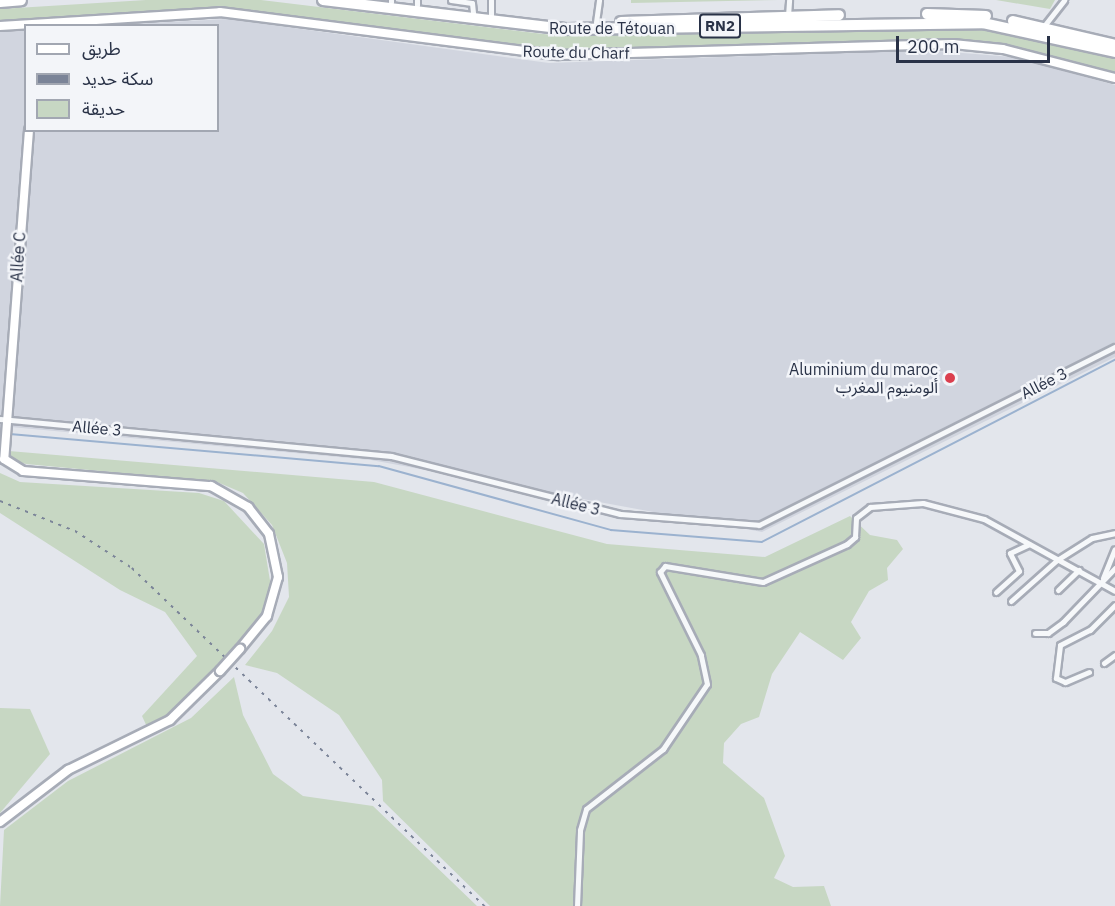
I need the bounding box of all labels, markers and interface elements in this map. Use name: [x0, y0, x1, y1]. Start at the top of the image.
road number: RN2: [699, 14, 741, 38]
street label: Route de Tétouan: [549, 18, 675, 38]
legend: [24, 24, 219, 132]
scale bar: [899, 24, 1054, 62]
text: 200 m: [907, 35, 959, 58]
text: طريق: [82, 37, 121, 60]
street label: Route du Charf: [522, 41, 630, 63]
text: سكة حديد: [82, 67, 153, 90]
text: حديقة: [82, 97, 125, 120]
street label: Allée C: [7, 231, 29, 283]
place label: Aluminium du maroc ألومنيوم المغرب: [789, 359, 938, 397]
street label: Allée 3: [1017, 363, 1071, 403]
marker: Aluminium du maroc ألومنيوم المغرب: [943, 371, 957, 385]
street label: Allée 3: [71, 416, 123, 440]
street label: Allée 3: [550, 489, 602, 519]

